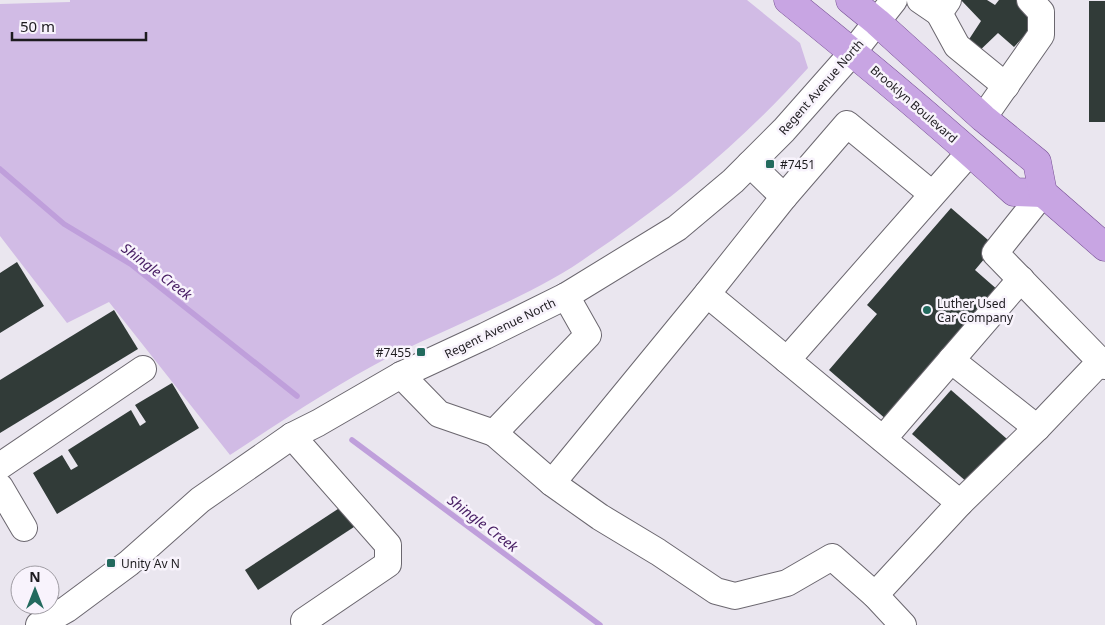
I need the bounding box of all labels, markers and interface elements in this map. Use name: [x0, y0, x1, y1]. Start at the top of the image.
scale bar: [12, 10, 146, 42]
text: 50 m: [20, 16, 55, 36]
street label: Regent Avenue North: [775, 36, 867, 138]
street label: Brooklyn Boulevard: [867, 61, 961, 147]
place label: #7451: [780, 156, 815, 173]
marker: #7451: [764, 158, 776, 170]
water label: Shingle Creek: [118, 238, 197, 304]
street label: Regent Avenue North: [442, 294, 558, 362]
place label: Luther Used Car Company: [937, 295, 1014, 326]
marker: Luther Used Car Company: [921, 304, 933, 316]
place label: #7455: [376, 344, 411, 361]
marker: #7455: [415, 346, 427, 358]
water label: Shingle Creek: [444, 490, 523, 556]
place label: Unity Av N: [121, 555, 180, 572]
marker: Unity Av N: [105, 557, 117, 569]
north arrow: [10, 565, 60, 615]
text: N: [29, 567, 41, 586]

